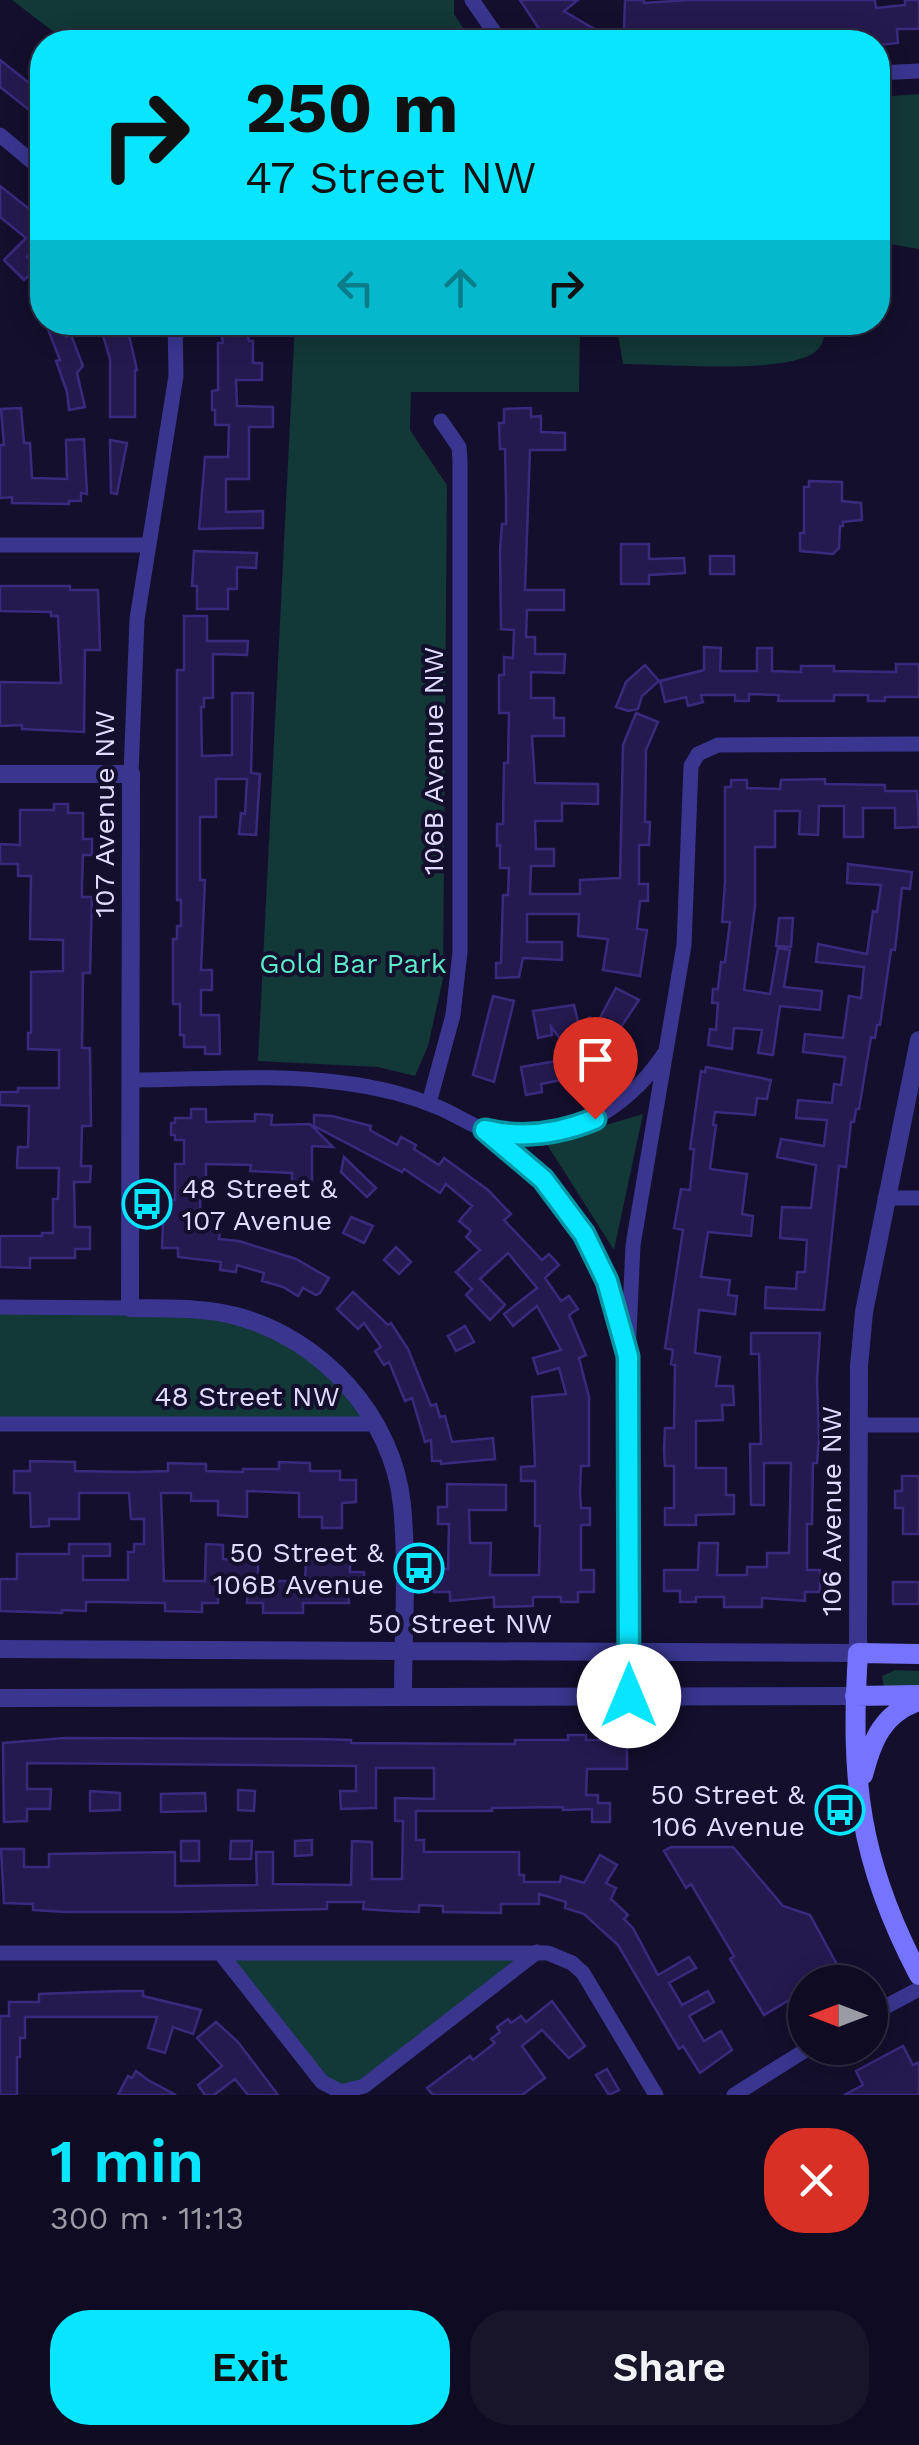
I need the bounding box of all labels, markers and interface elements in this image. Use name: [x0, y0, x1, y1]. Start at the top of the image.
text: 250 m: [245, 67, 459, 149]
icon: right: [80, 70, 210, 200]
text: 47 Street NW: [245, 151, 537, 204]
icon: left: [328, 260, 383, 315]
icon: ahead: [433, 260, 488, 315]
icon: right: [538, 260, 593, 315]
street label: 106B Avenue NW: [417, 647, 450, 875]
street label: 107 Avenue NW: [88, 710, 121, 918]
park label: Gold Bar Park: [259, 947, 447, 980]
pin: [553, 1017, 638, 1120]
icon: arrive: [568, 1032, 623, 1087]
place label: 48 Street & 107 Avenue: [182, 1172, 338, 1237]
bus stop icon: 48 Street & 107 Avenue: [121, 1178, 173, 1230]
street label: 48 Street NW: [154, 1380, 340, 1413]
street label: 106 Avenue NW: [815, 1406, 848, 1616]
place label: 50 Street & 106B Avenue: [213, 1536, 385, 1601]
bus stop icon: 50 Street & 106B Avenue: [393, 1542, 445, 1594]
street label: 50 Street NW: [368, 1607, 552, 1640]
position arrow: [577, 1644, 681, 1748]
place label: 50 Street & 106 Avenue: [650, 1778, 806, 1843]
bus stop icon: 50 Street & 106 Avenue: [814, 1784, 866, 1836]
north arrow: [788, 1965, 888, 2065]
map controls: [788, 1965, 888, 2065]
text: 1 min: [50, 2126, 204, 2197]
button: close: [764, 2128, 869, 2233]
text: 300 m · 11:13: [50, 2199, 244, 2237]
button: Exit: [50, 2310, 450, 2425]
button: Share: [470, 2310, 869, 2425]

